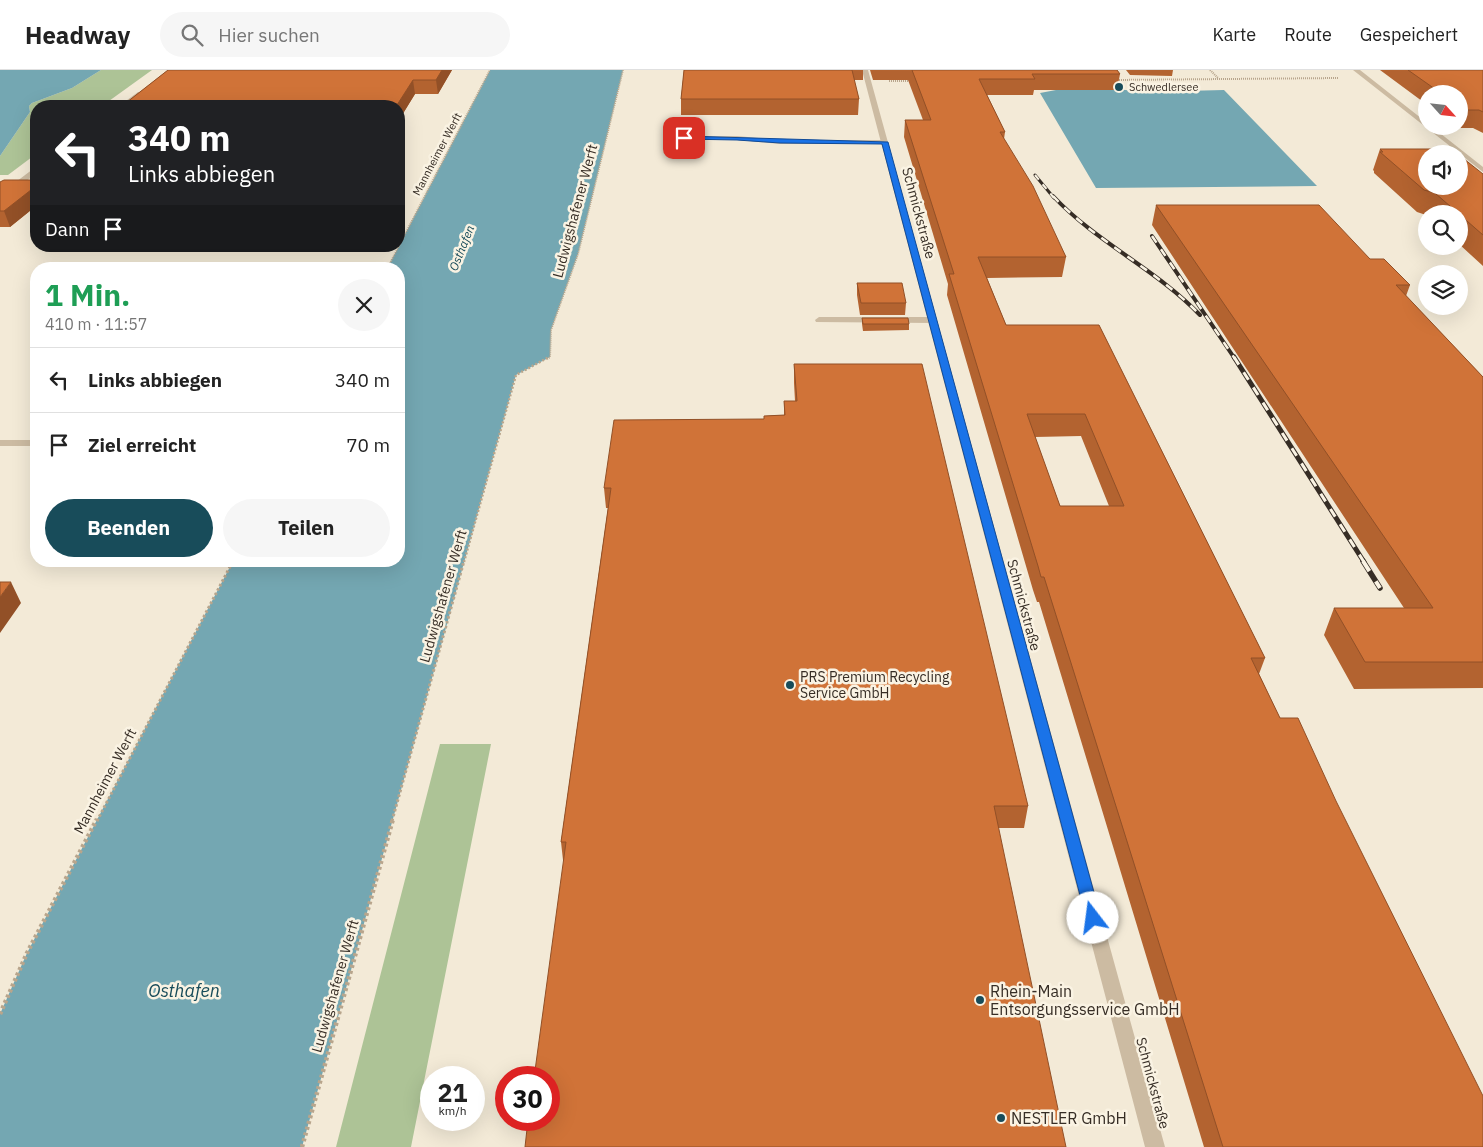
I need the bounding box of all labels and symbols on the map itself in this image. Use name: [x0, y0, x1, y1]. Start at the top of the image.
place label: Schwedlersee: [1129, 80, 1198, 94]
marker: Schwedlersee: [1113, 81, 1125, 93]
north arrow: [1418, 85, 1468, 135]
street label: Mannheimer Werft: [409, 110, 465, 198]
pin: [663, 117, 705, 159]
street label: Ludwigshafener Werft: [548, 142, 602, 280]
street label: Schmickstraße: [898, 165, 940, 261]
water label: Osthafen: [446, 223, 478, 273]
street label: Ludwigshafener Werft: [415, 527, 471, 665]
street label: Schmickstraße: [1003, 557, 1045, 653]
place label: PRS Premium Recycling Service GmbH: [800, 668, 950, 702]
marker: PRS Premium Recycling Service GmbH: [784, 679, 796, 691]
street label: Mannheimer Werft: [70, 725, 140, 837]
position arrow: [1066, 891, 1118, 943]
street label: Ludwigshafener Werft: [307, 917, 363, 1055]
water label: Osthafen: [148, 979, 220, 1002]
place label: Rhein-Main Entsorgungsservice GmbH: [990, 981, 1180, 1019]
marker: Rhein-Main Entsorgungsservice GmbH: [974, 994, 986, 1006]
street label: Schmickstraße: [1132, 1035, 1174, 1131]
speed limit sign: 30: [495, 1066, 560, 1131]
place label: NESTLER GmbH: [1011, 1108, 1127, 1128]
marker: NESTLER GmbH: [995, 1112, 1007, 1124]

